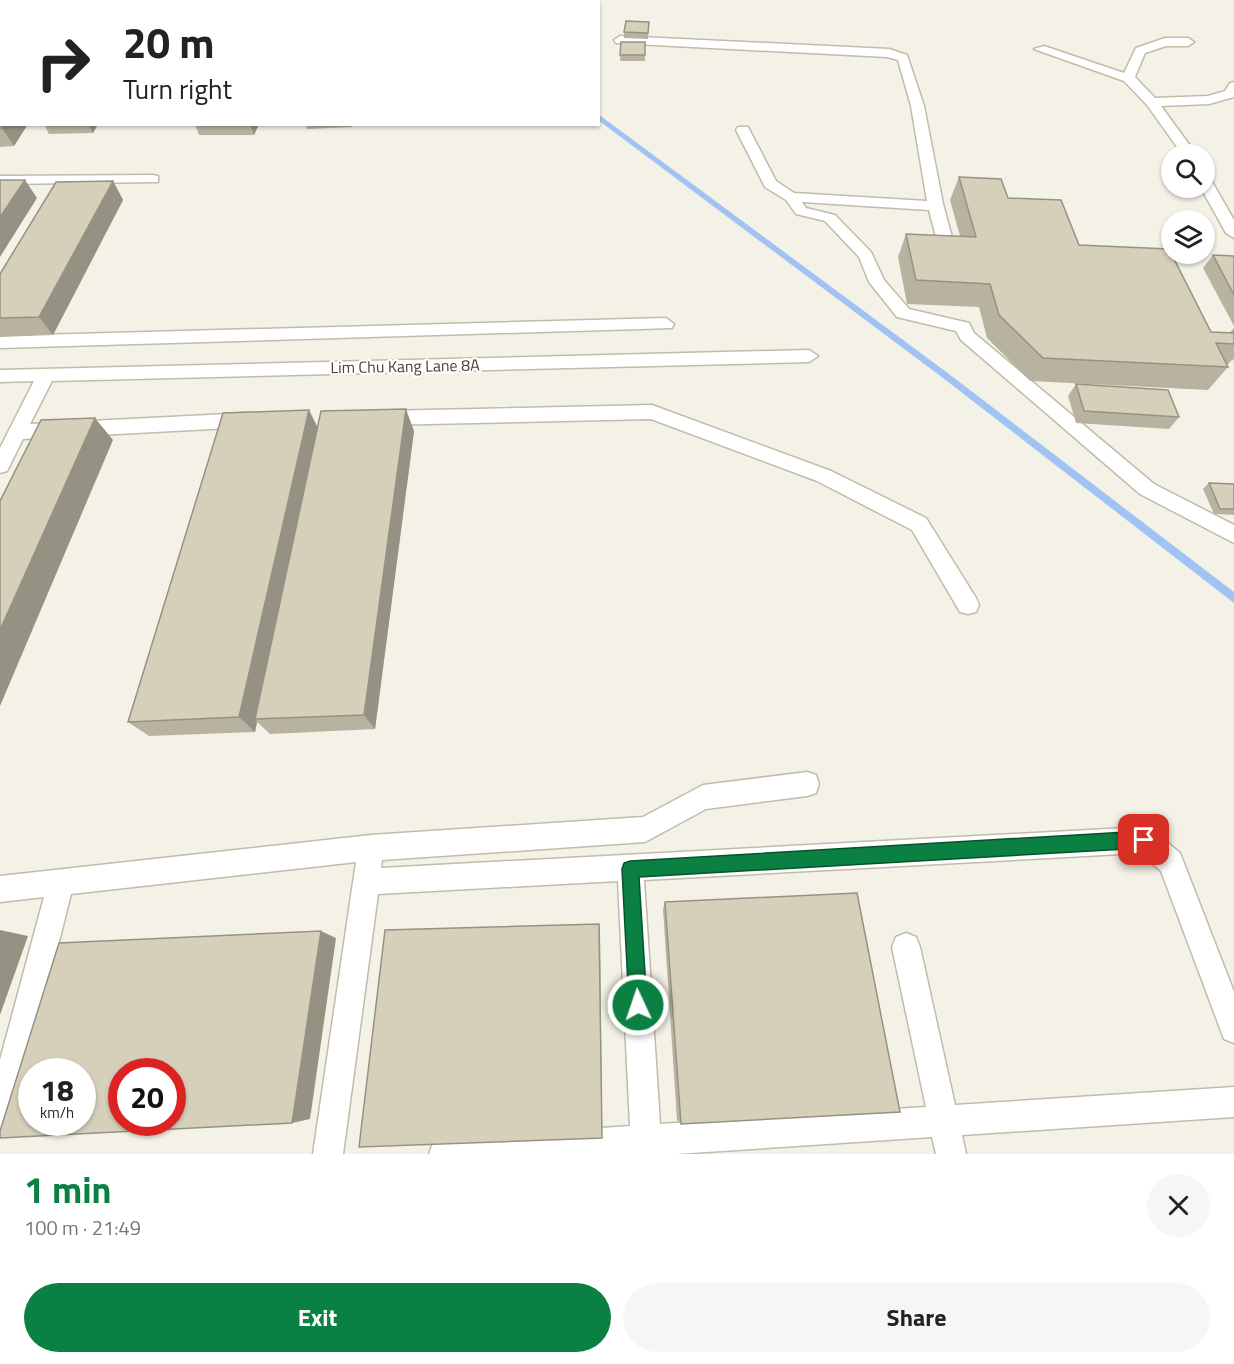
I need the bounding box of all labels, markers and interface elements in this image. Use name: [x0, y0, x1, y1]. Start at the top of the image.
text: 20 m: [123, 10, 215, 74]
icon: right: [24, 24, 102, 102]
text: Turn right: [123, 68, 232, 109]
map controls: [1161, 144, 1215, 264]
button: search: [1161, 144, 1215, 198]
button: layers: [1161, 210, 1215, 264]
street label: Lim Chu Kang Lane 8A: [330, 353, 480, 379]
pin: [1118, 814, 1169, 865]
icon: arrive: [1127, 823, 1160, 856]
position arrow: [606, 973, 670, 1037]
speed limit sign: 20: [108, 1058, 186, 1136]
text: 18: [40, 1067, 74, 1113]
text: km/h: [40, 1101, 74, 1124]
text: 1 min: [24, 1162, 111, 1217]
button: close: [1147, 1174, 1210, 1237]
text: 100 m · 21:49: [24, 1212, 141, 1243]
button: Exit: [24, 1283, 611, 1352]
button: Share: [623, 1283, 1210, 1352]

